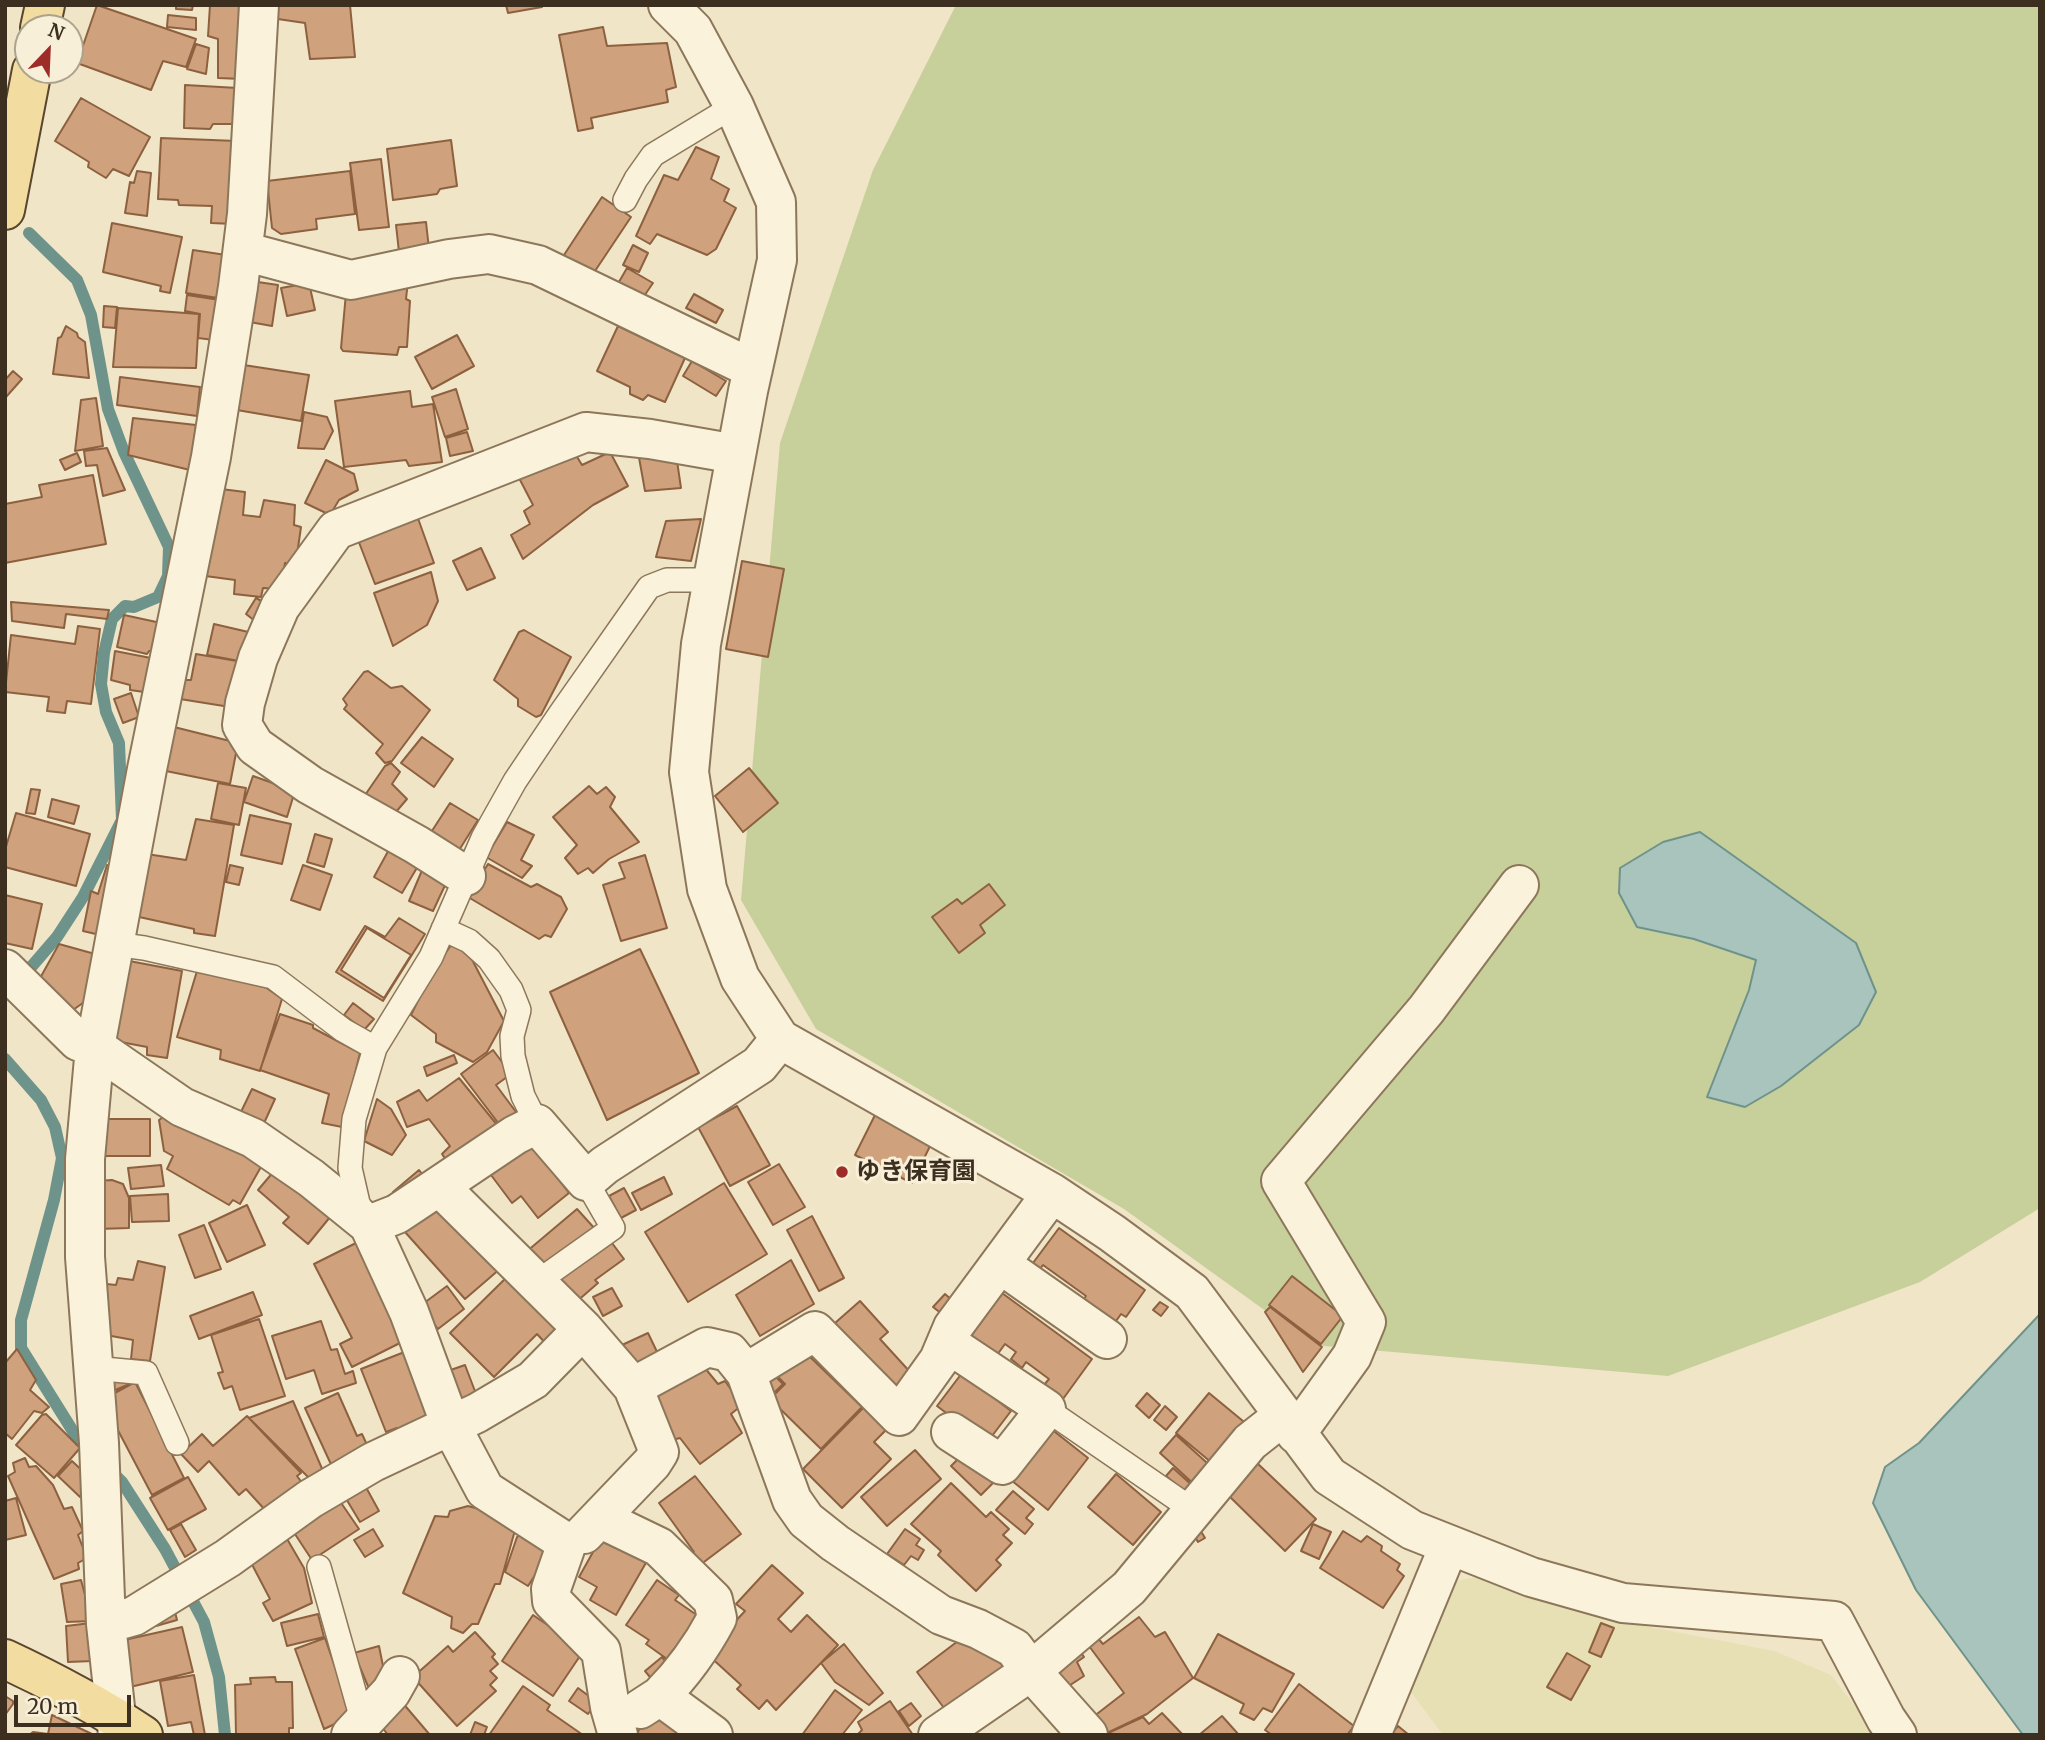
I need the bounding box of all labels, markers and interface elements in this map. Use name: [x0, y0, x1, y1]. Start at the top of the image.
north arrow: [14, 14, 84, 84]
text: N: [45, 18, 68, 45]
place label: ゆき保育園: [856, 1158, 976, 1186]
marker: ゆき保育園: [834, 1164, 850, 1180]
scale bar: [18, 1680, 135, 1724]
text: 20 m: [27, 1693, 78, 1720]

